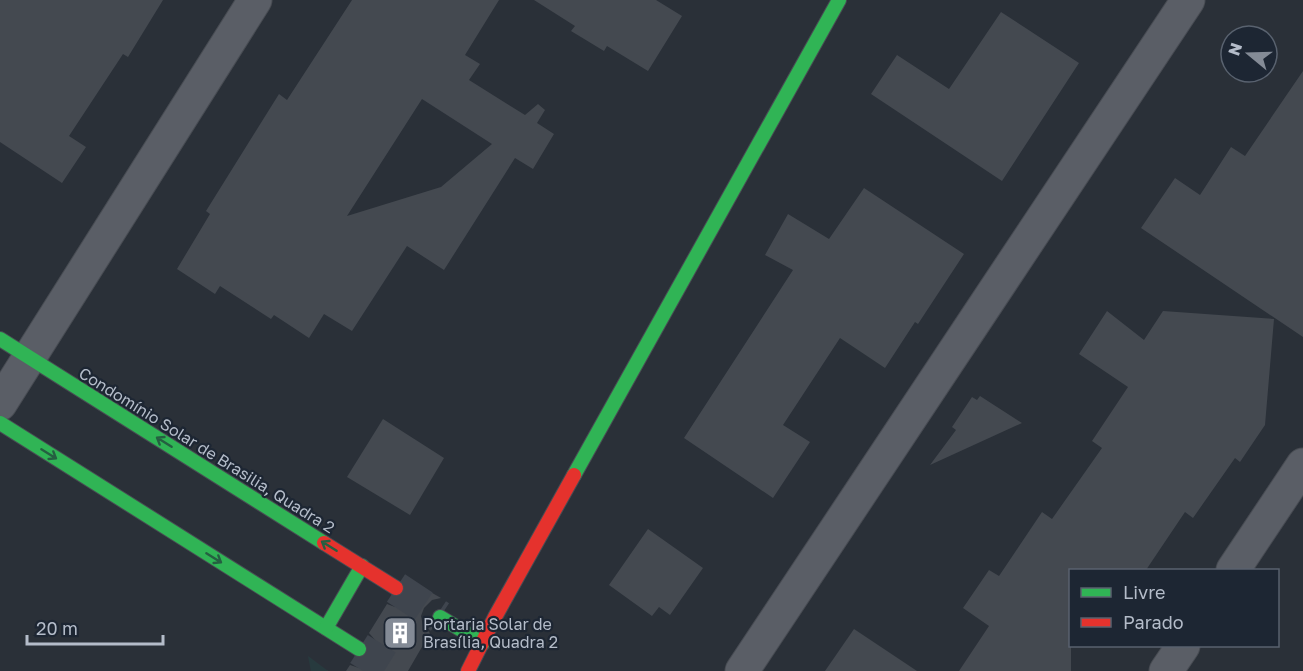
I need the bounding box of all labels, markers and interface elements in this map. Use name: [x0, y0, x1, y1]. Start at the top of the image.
north arrow: [1219, 24, 1279, 84]
text: N: [1223, 40, 1246, 58]
street label: Condomínio Solar de Brasilia, Quadra 2: [75, 363, 339, 537]
one-way arrow: [156, 436, 173, 448]
one-way arrow: [41, 447, 58, 460]
one-way arrow: [321, 540, 338, 552]
one-way arrow: [206, 551, 223, 564]
legend: [1069, 569, 1279, 647]
text: Livre: [1123, 581, 1165, 603]
scale bar: [27, 608, 164, 646]
text: Parado: [1123, 611, 1184, 633]
place label: Portaria Solar de Brasília, Quadra 2: [423, 614, 558, 652]
building icon: Portaria Solar de Brasília, Quadra 2: [382, 615, 418, 651]
text: 20 m: [36, 617, 78, 639]

